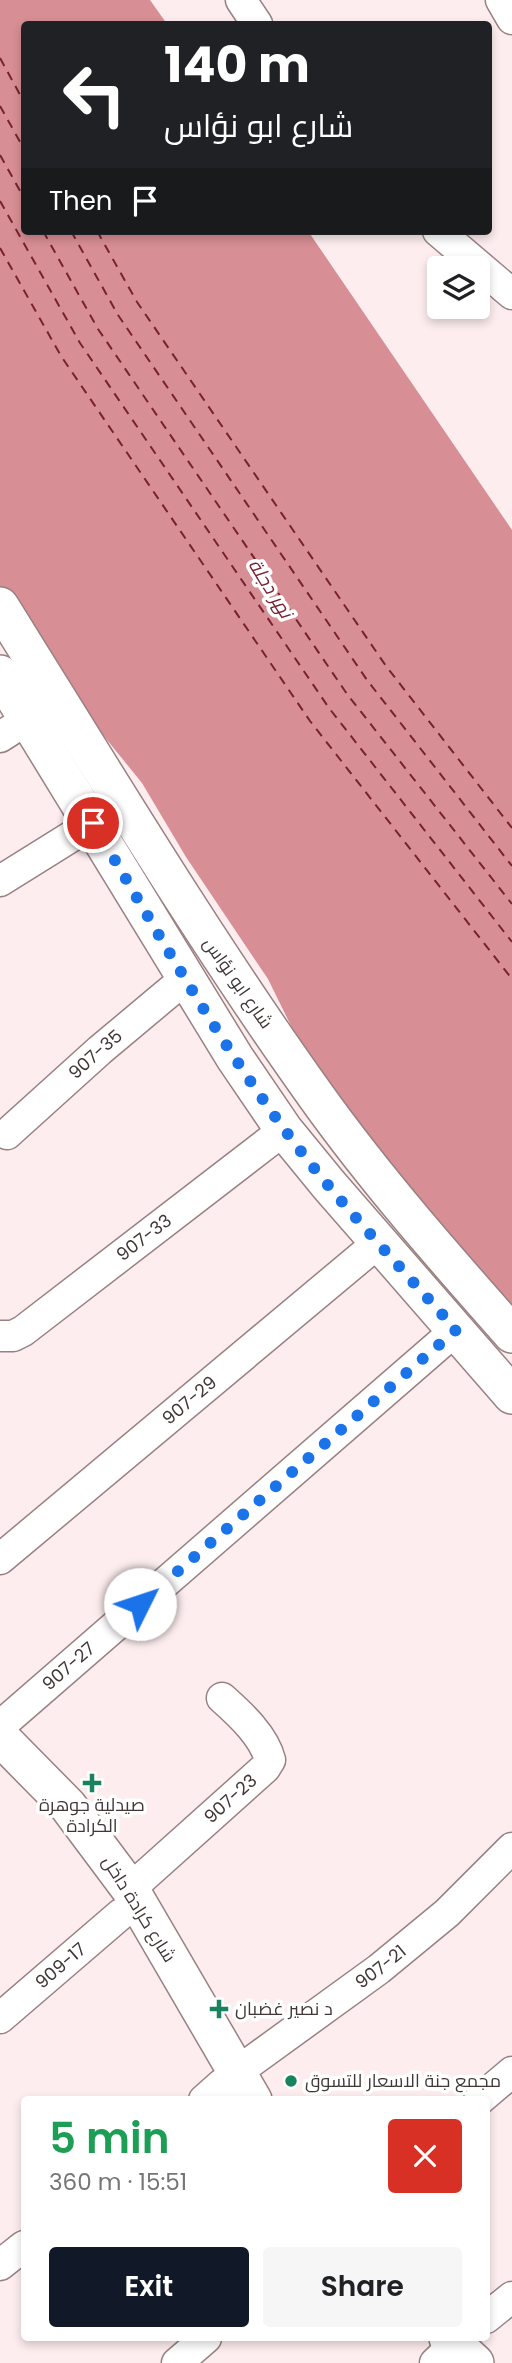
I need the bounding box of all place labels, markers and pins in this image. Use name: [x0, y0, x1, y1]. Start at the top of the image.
pin: [63, 793, 123, 853]
marker: صيدلية جوهرة الكرادة: [84, 1775, 100, 1791]
place label: صيدلية جوهرة الكرادة: [39, 1792, 145, 1838]
place label: د نصير غضبان: [235, 1996, 333, 2021]
marker: د نصير غضبان: [209, 1999, 229, 2019]
place label: مجمع جنة الاسعار للتسوق: [305, 2068, 501, 2093]
marker: مجمع جنة الاسعار للتسوق: [283, 2073, 299, 2089]

